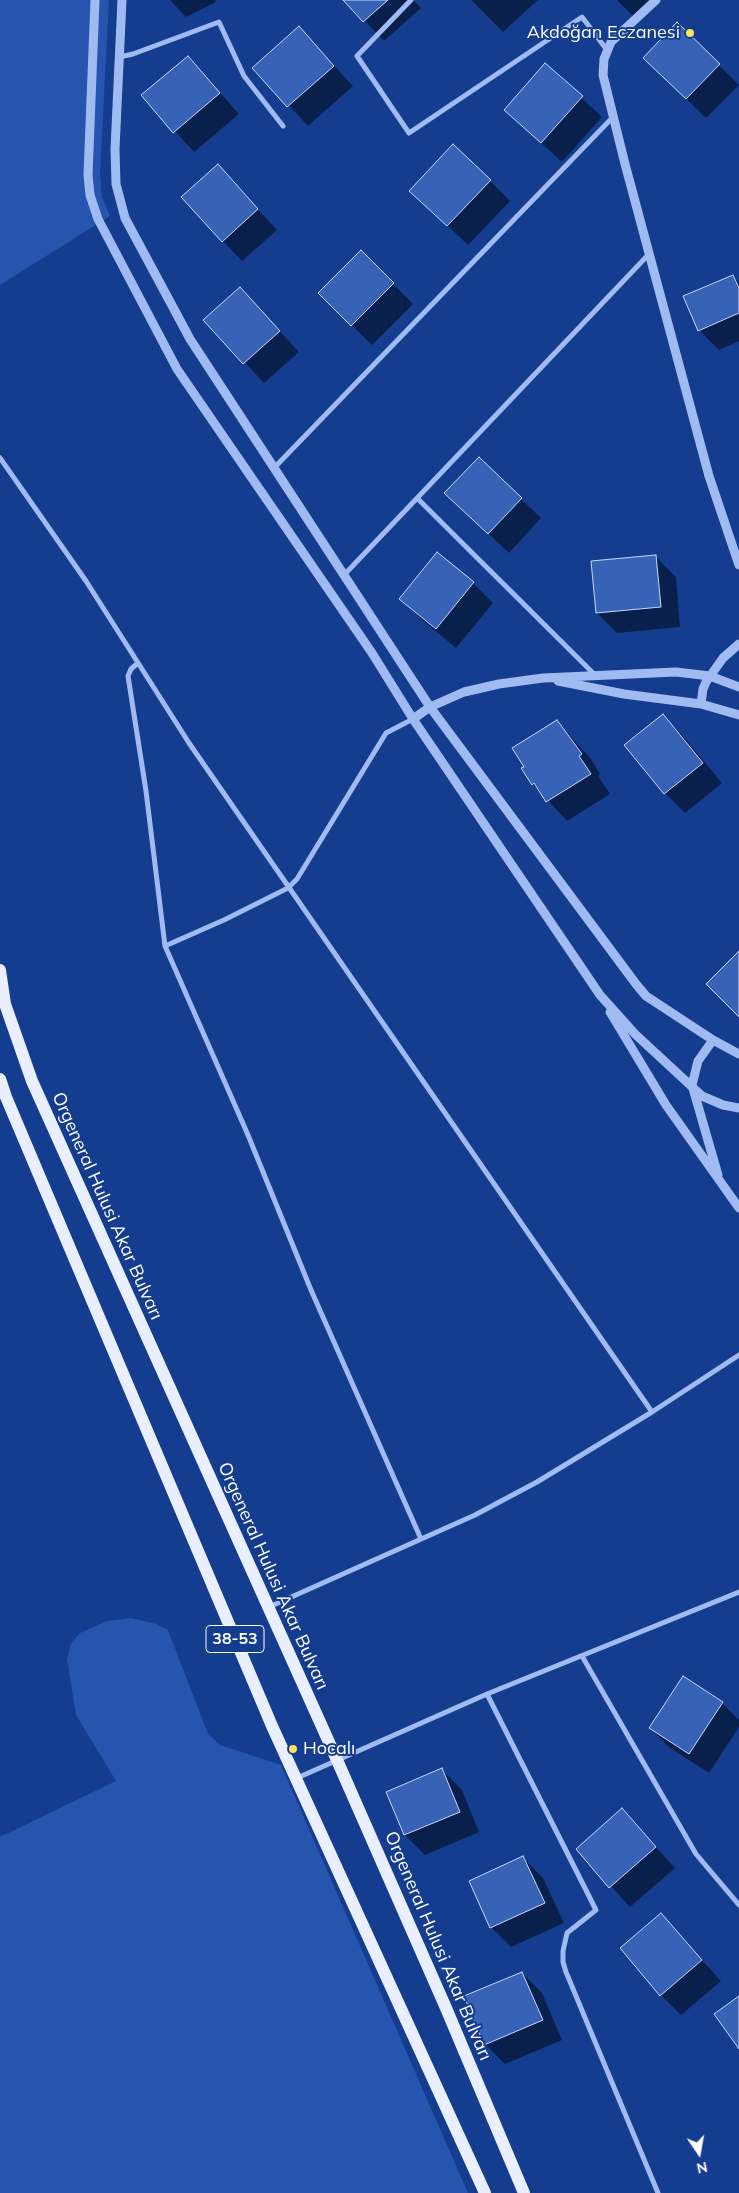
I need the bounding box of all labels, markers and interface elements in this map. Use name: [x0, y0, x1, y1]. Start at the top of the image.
place label: Akdoğan Eczanesi: [527, 22, 680, 44]
marker: Akdoğan Eczanesi: [684, 27, 696, 39]
street label: Orgeneral Hulusi Akar Bulvarı: [47, 1089, 167, 1323]
street label: Orgeneral Hulusi Akar Bulvarı: [213, 1459, 333, 1693]
road number: 38-53: [206, 1626, 264, 1652]
place label: Hocalı: [303, 1738, 355, 1760]
marker: Hocalı: [287, 1743, 299, 1755]
street label: Orgeneral Hulusi Akar Bulvarı: [380, 1828, 496, 2064]
north arrow: [674, 2128, 724, 2178]
text: N: [695, 2158, 709, 2178]

